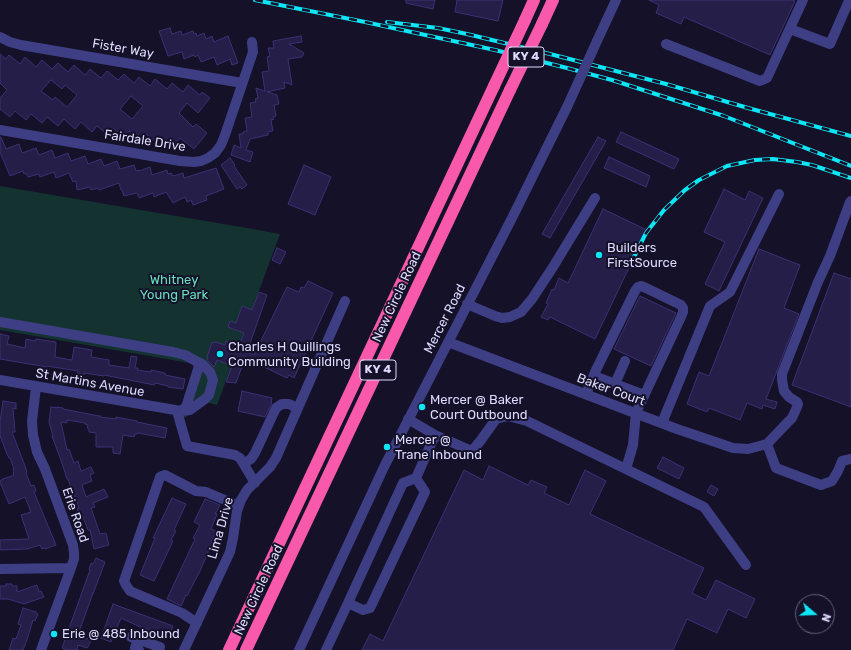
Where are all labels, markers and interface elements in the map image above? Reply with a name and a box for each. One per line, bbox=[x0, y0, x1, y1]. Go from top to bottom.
street label: Fister Way bbox=[91, 36, 155, 62]
road number: KY 4 bbox=[508, 47, 544, 67]
street label: Fairdale Drive bbox=[103, 127, 187, 155]
place label: Builders FirstSource bbox=[607, 240, 677, 271]
street label: New Circle Road bbox=[369, 249, 425, 345]
marker: Builders FirstSource bbox=[594, 250, 604, 260]
park label: Whitney Young Park bbox=[140, 272, 208, 303]
street label: Mercer Road bbox=[421, 282, 469, 356]
place label: Charles H Quillings Community Building bbox=[228, 339, 351, 370]
marker: Charles H Quillings Community Building bbox=[215, 349, 225, 359]
road number: KY 4 bbox=[360, 360, 396, 380]
street label: St Martins Avenue bbox=[34, 366, 146, 400]
street label: Baker Court bbox=[575, 370, 647, 410]
place label: Mercer @ Baker Court Outbound bbox=[430, 392, 527, 423]
marker: Mercer @ Baker Court Outbound bbox=[417, 402, 427, 412]
place label: Mercer @ Trane Inbound bbox=[395, 432, 482, 463]
marker: Mercer @ Trane Inbound bbox=[382, 442, 392, 452]
street label: Erie Road bbox=[58, 485, 92, 545]
street label: Lima Drive bbox=[205, 495, 237, 561]
street label: New Circle Road bbox=[231, 542, 287, 638]
north arrow bbox=[795, 594, 835, 634]
text: N bbox=[818, 612, 833, 624]
place label: Erie @ 485 Inbound bbox=[62, 626, 180, 642]
marker: Erie @ 485 Inbound bbox=[49, 629, 59, 639]

